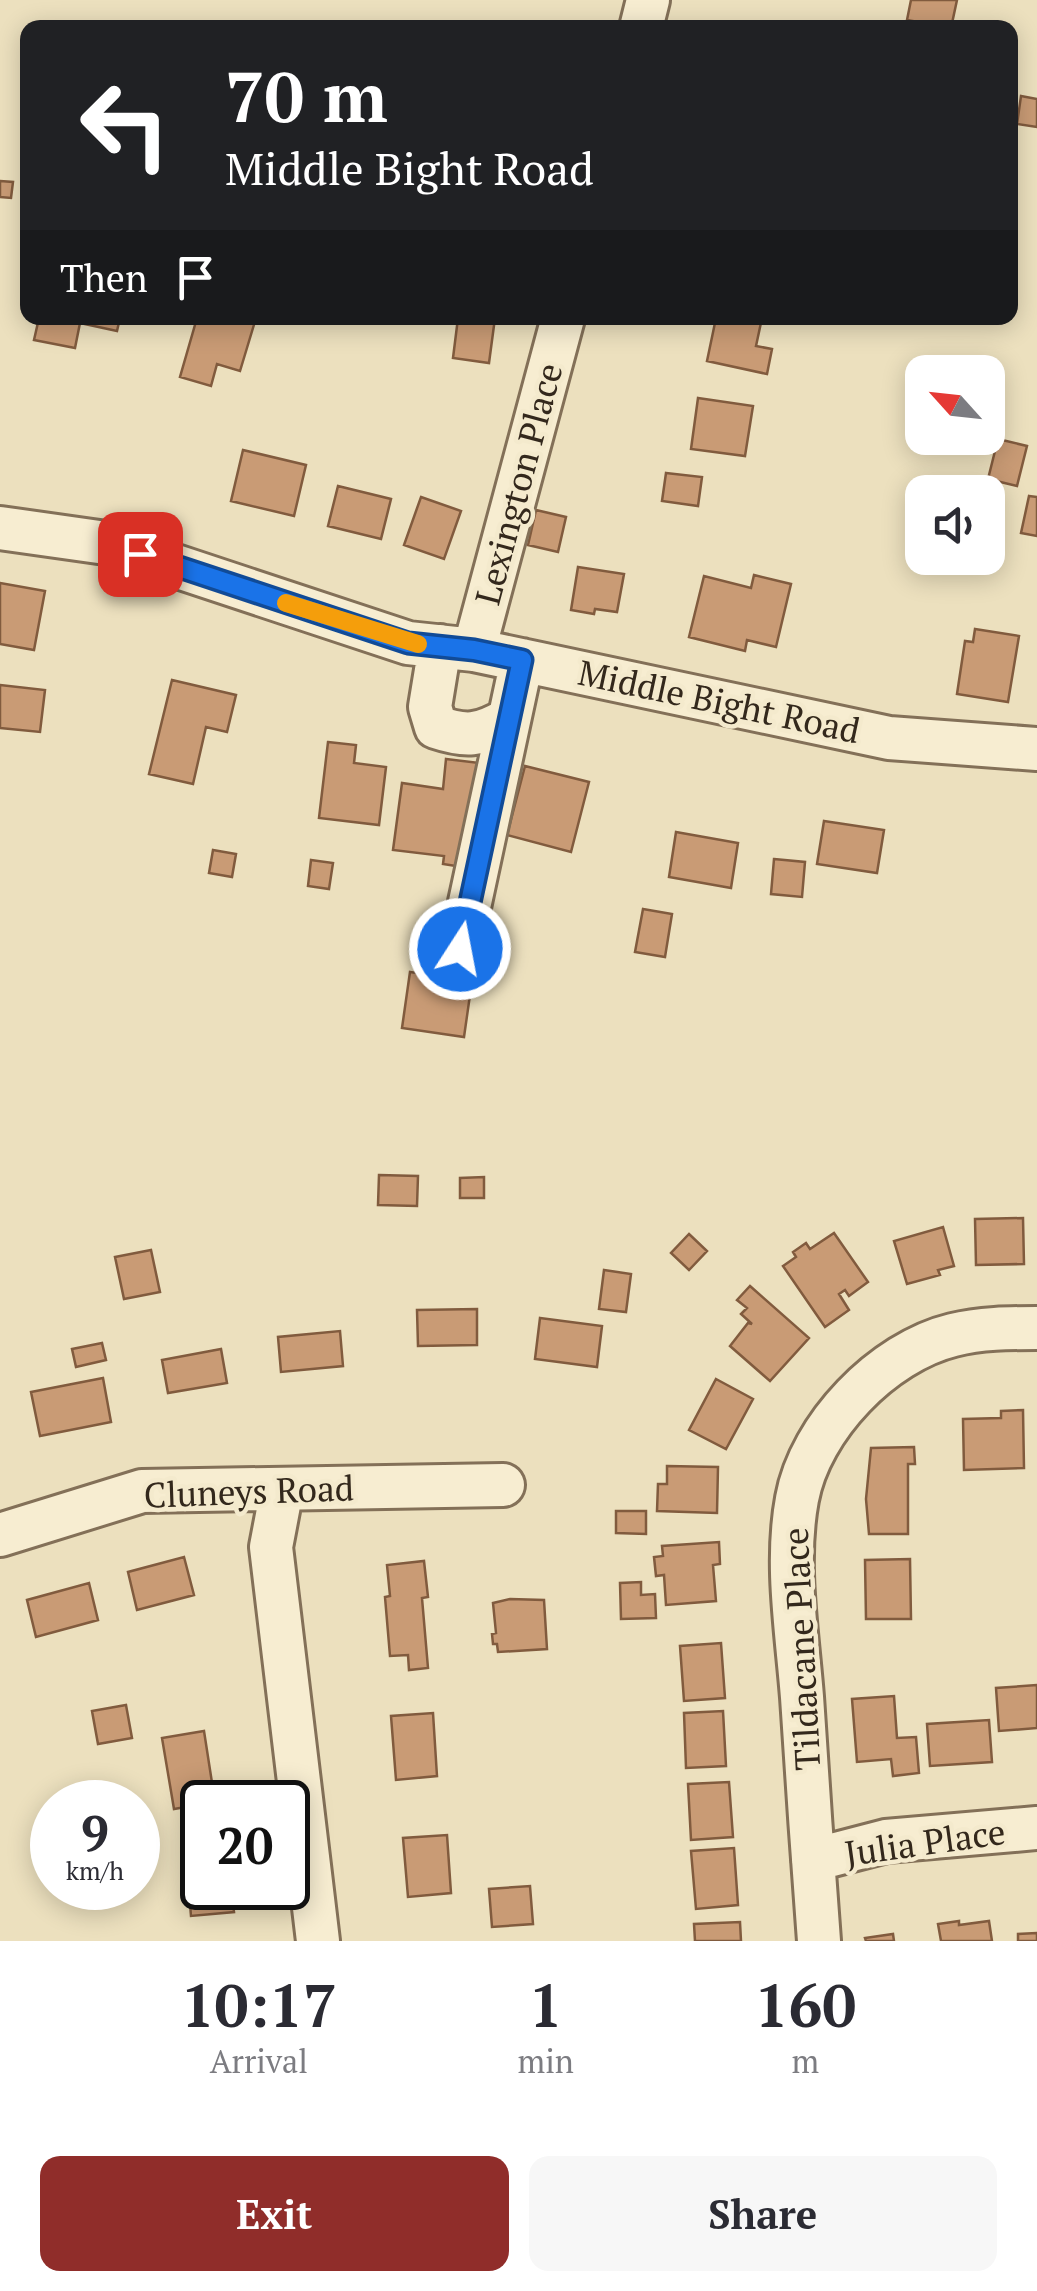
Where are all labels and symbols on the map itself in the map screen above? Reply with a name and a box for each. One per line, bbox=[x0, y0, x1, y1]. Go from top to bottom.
north arrow bbox=[905, 355, 1005, 455]
street label: Lexington Place bbox=[464, 358, 572, 610]
pin bbox=[98, 512, 183, 597]
street label: Middle Bight Road bbox=[574, 649, 864, 753]
position arrow bbox=[408, 897, 512, 1001]
street label: Cluneys Road bbox=[143, 1464, 355, 1518]
street label: Tildacane Place bbox=[772, 1526, 830, 1772]
speed limit sign: 20 bbox=[180, 1780, 310, 1910]
street label: Julia Place bbox=[842, 1808, 1008, 1876]

